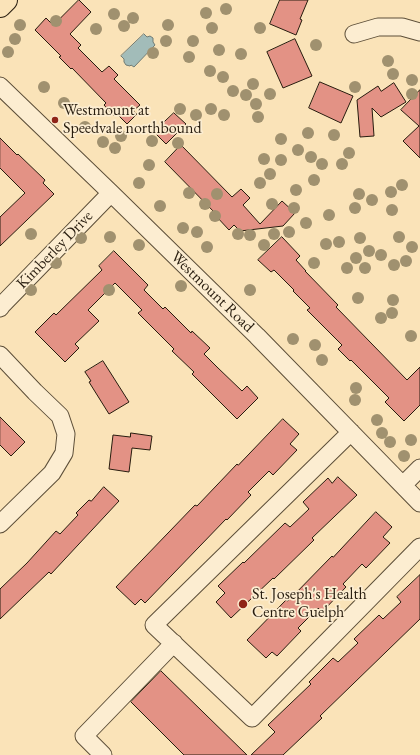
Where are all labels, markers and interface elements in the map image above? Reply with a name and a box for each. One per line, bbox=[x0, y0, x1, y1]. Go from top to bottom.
place label: Westmount at Speedvale northbound bbox=[63, 101, 202, 139]
marker: Westmount at Speedvale northbound bbox=[50, 115, 60, 125]
street label: Kimberley Drive bbox=[13, 207, 97, 293]
street label: Westmount Road bbox=[166, 247, 258, 337]
place label: St. Joseph's Health Centre Guelph bbox=[252, 585, 367, 623]
marker: St. Joseph's Health Centre Guelph bbox=[237, 598, 249, 610]

